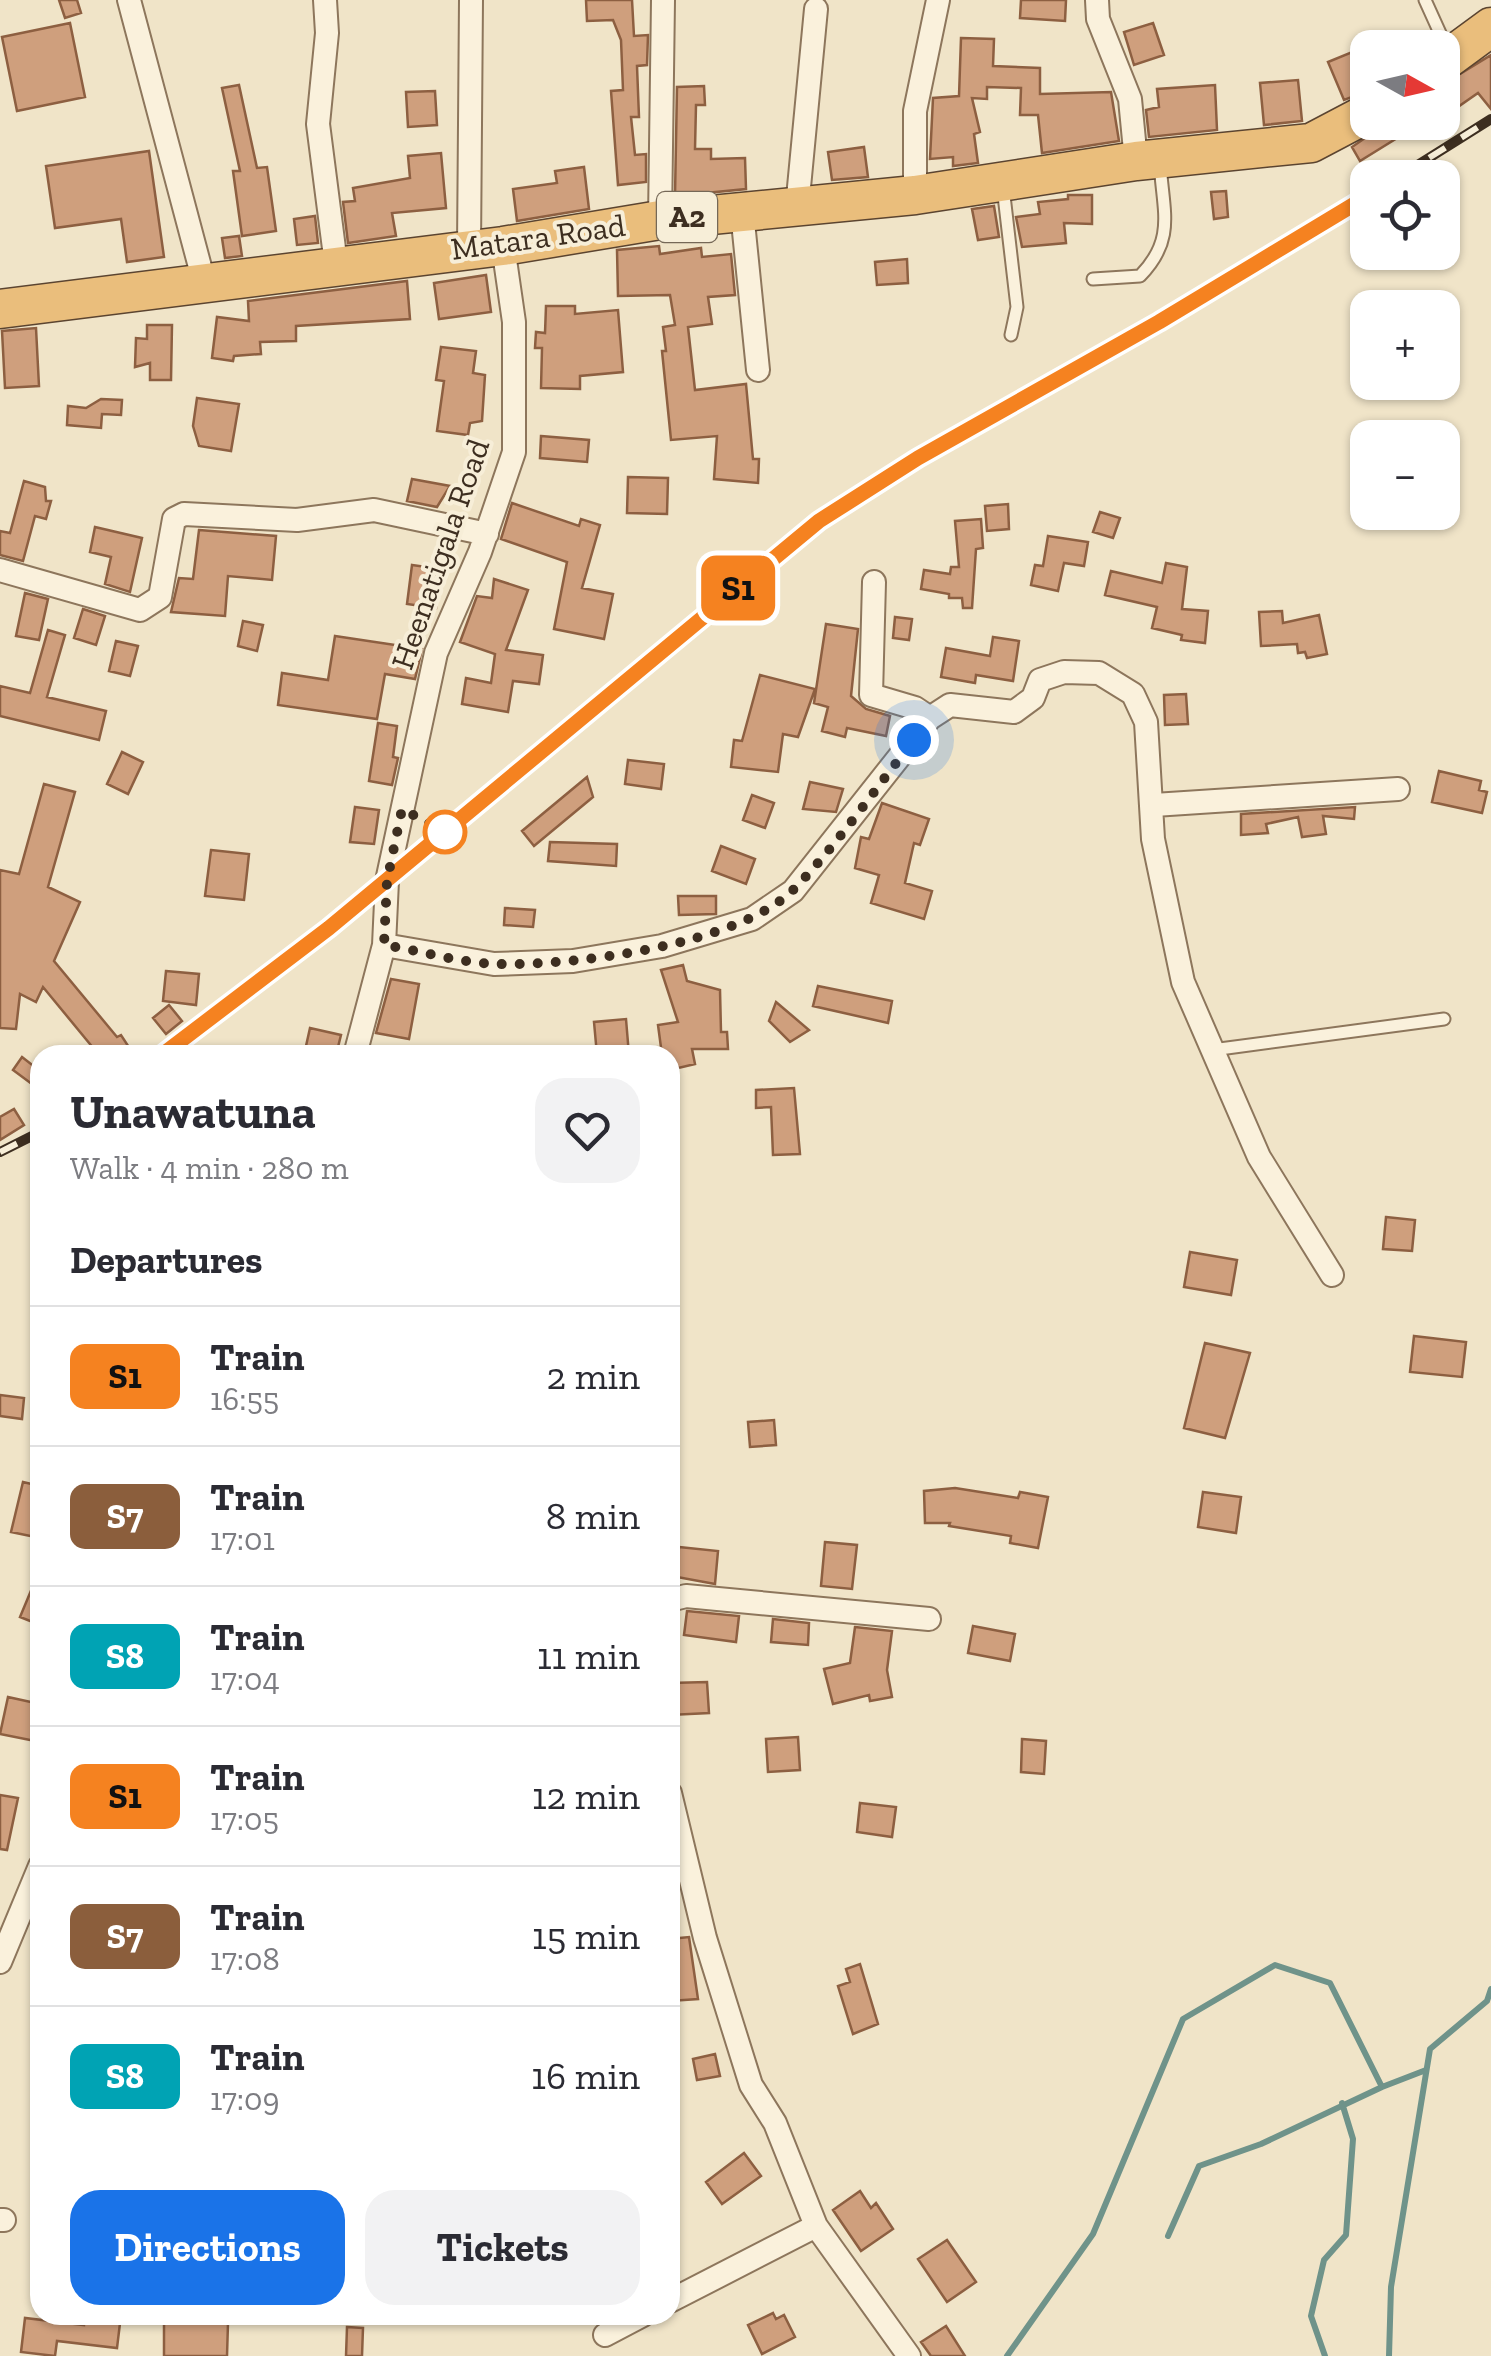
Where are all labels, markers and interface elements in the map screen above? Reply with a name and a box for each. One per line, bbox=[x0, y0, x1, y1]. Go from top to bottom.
north arrow bbox=[1350, 30, 1460, 140]
map controls bbox=[1350, 30, 1460, 530]
button: locate bbox=[1350, 160, 1460, 270]
road number: A2 bbox=[657, 192, 717, 242]
street label: Matara Road bbox=[448, 206, 628, 268]
button: + bbox=[1350, 290, 1460, 400]
button: − bbox=[1350, 420, 1460, 530]
street label: Heenatigala Road bbox=[383, 433, 497, 674]
line badge: S1 bbox=[693, 556, 783, 620]
text: S1 bbox=[721, 567, 755, 609]
your location bbox=[889, 715, 939, 765]
unlabelled marker bbox=[424, 811, 466, 853]
button: heart bbox=[535, 1078, 640, 1183]
text: Unawatuna bbox=[70, 1083, 316, 1140]
text: Walk · 4 min · 280 m bbox=[70, 1149, 349, 1187]
text: Departures bbox=[70, 1237, 262, 1283]
text: Train bbox=[210, 1334, 305, 1380]
text: 2 min bbox=[547, 1353, 640, 1399]
text: S1 bbox=[108, 1355, 142, 1397]
text: 16:55 bbox=[210, 1380, 279, 1418]
text: Train bbox=[210, 1474, 305, 1520]
text: 8 min bbox=[546, 1493, 640, 1539]
text: S7 bbox=[107, 1495, 143, 1537]
text: 17:01 bbox=[210, 1520, 275, 1558]
text: Train bbox=[210, 1614, 305, 1660]
text: 11 min bbox=[537, 1633, 640, 1679]
text: S8 bbox=[106, 1635, 144, 1677]
text: 17:04 bbox=[210, 1660, 280, 1698]
text: Train bbox=[210, 1754, 305, 1800]
text: 12 min bbox=[532, 1773, 640, 1819]
text: S1 bbox=[108, 1775, 142, 1817]
text: 17:05 bbox=[210, 1800, 279, 1838]
text: Train bbox=[210, 1894, 305, 1940]
text: 15 min bbox=[532, 1913, 640, 1959]
text: S7 bbox=[107, 1915, 143, 1957]
text: 17:08 bbox=[210, 1940, 280, 1978]
text: Train bbox=[210, 2034, 305, 2080]
text: 16 min bbox=[531, 2053, 640, 2099]
text: S8 bbox=[106, 2055, 144, 2097]
text: 17:09 bbox=[210, 2080, 279, 2118]
button: Directions bbox=[70, 2190, 345, 2305]
button: Tickets bbox=[365, 2190, 640, 2305]

